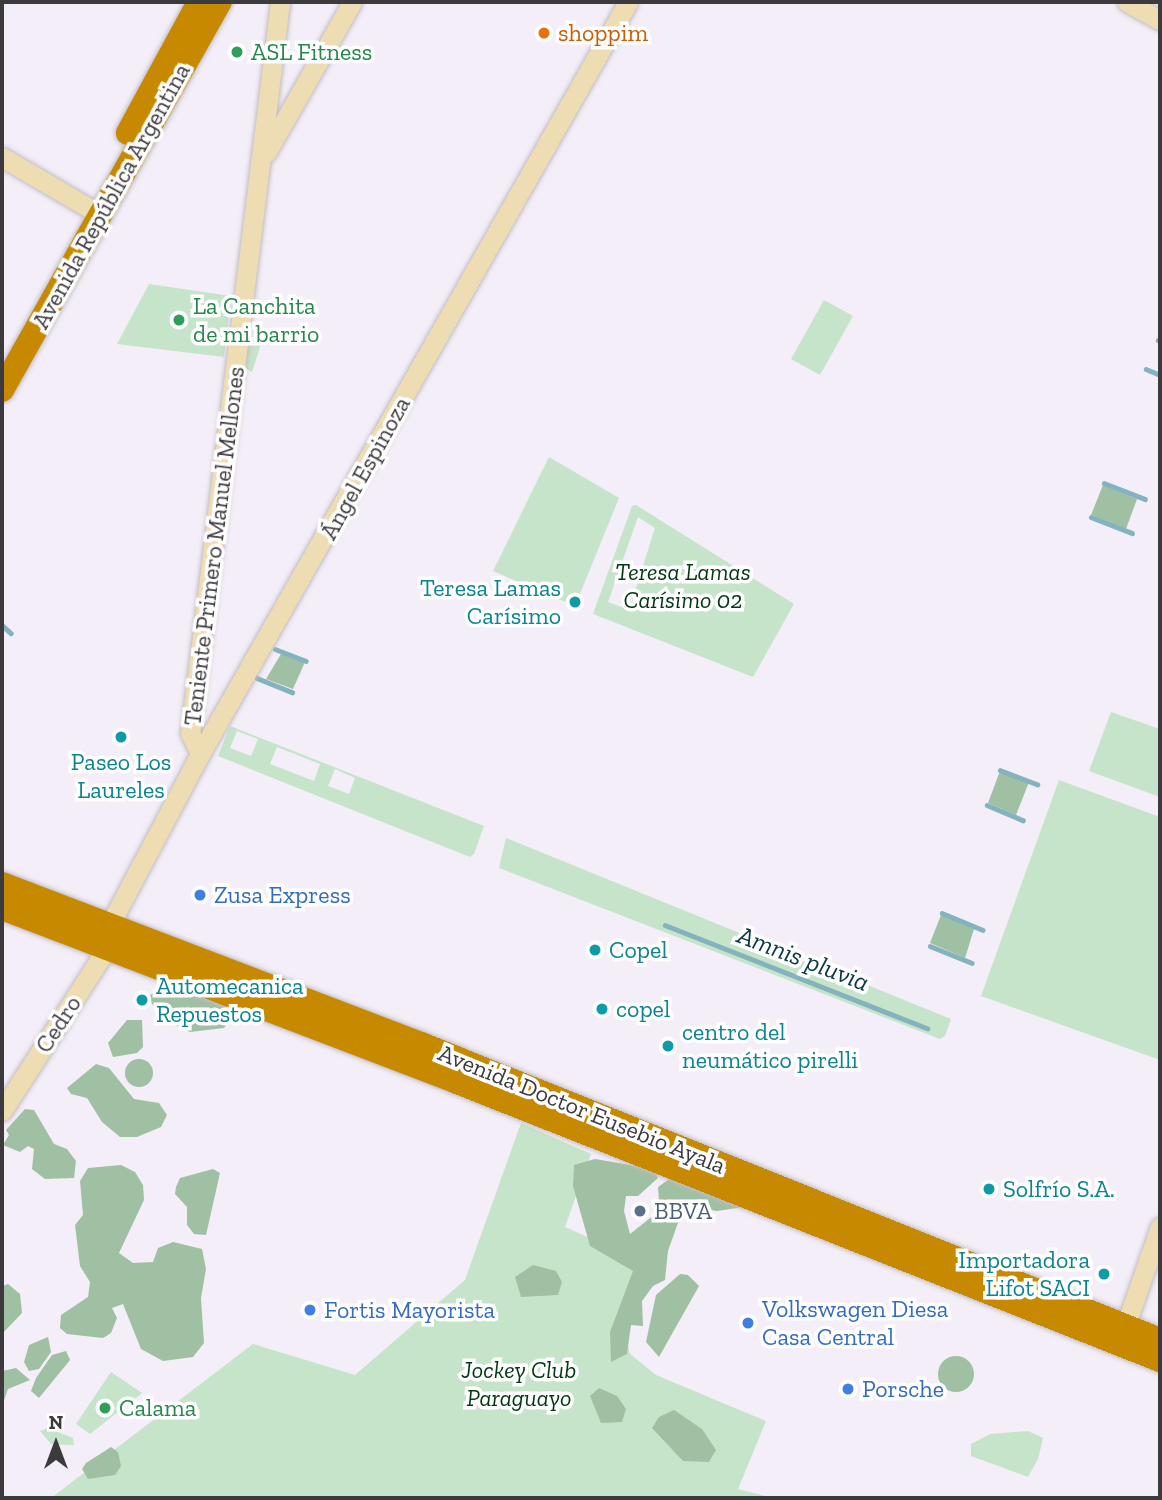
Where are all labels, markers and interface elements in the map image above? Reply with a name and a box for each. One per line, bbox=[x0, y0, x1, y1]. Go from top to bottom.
place label: shoppim bbox=[558, 19, 648, 47]
marker: shoppim bbox=[536, 25, 552, 41]
place label: ASL Fitness bbox=[251, 38, 373, 66]
marker: ASL Fitness bbox=[229, 44, 245, 60]
street label: Avenida República Argentina bbox=[26, 58, 196, 334]
place label: La Canchita de mi barrio bbox=[193, 292, 319, 348]
marker: La Canchita de mi barrio bbox=[171, 312, 187, 328]
street label: Teniente Primero Manuel Mellones bbox=[178, 365, 250, 727]
street label: Ángel Espinoza bbox=[314, 392, 416, 544]
park label: Teresa Lamas Carísimo 02 bbox=[615, 558, 751, 614]
place label: Teresa Lamas Carísimo bbox=[420, 574, 561, 630]
marker: Teresa Lamas Carísimo bbox=[567, 594, 583, 610]
marker: Paseo Los Laureles bbox=[113, 729, 129, 745]
place label: Paseo Los Laureles bbox=[71, 748, 171, 804]
place label: Zusa Express bbox=[214, 881, 351, 909]
marker: Zusa Express bbox=[192, 887, 208, 903]
water label: Amnis pluvia bbox=[733, 920, 873, 998]
place label: Copel bbox=[609, 936, 668, 964]
marker: Copel bbox=[587, 942, 603, 958]
place label: Automecanica Repuestos bbox=[156, 972, 304, 1028]
street label: Cedro bbox=[29, 990, 87, 1058]
marker: Automecanica Repuestos bbox=[134, 992, 150, 1008]
place label: copel bbox=[616, 995, 670, 1023]
marker: copel bbox=[594, 1001, 610, 1017]
place label: centro del neumático pirelli bbox=[682, 1018, 858, 1074]
street label: Avenida Doctor Eusebio Ayala bbox=[434, 1038, 730, 1180]
marker: centro del neumático pirelli bbox=[660, 1038, 676, 1054]
place label: Solfrío S.A. bbox=[1003, 1175, 1115, 1203]
marker: Solfrío S.A. bbox=[981, 1181, 997, 1197]
place label: BBVA bbox=[654, 1197, 712, 1225]
marker: BBVA bbox=[632, 1203, 648, 1219]
place label: Importadora Lifot SACI bbox=[958, 1246, 1090, 1302]
marker: Importadora Lifot SACI bbox=[1096, 1266, 1112, 1282]
place label: Volkswagen Diesa Casa Central bbox=[762, 1295, 948, 1351]
place label: Fortis Mayorista bbox=[324, 1296, 495, 1324]
marker: Fortis Mayorista bbox=[302, 1302, 318, 1318]
marker: Volkswagen Diesa Casa Central bbox=[740, 1315, 756, 1331]
park label: Jockey Club Paraguayo bbox=[462, 1356, 576, 1412]
place label: Porsche bbox=[862, 1375, 944, 1403]
marker: Porsche bbox=[840, 1381, 856, 1397]
place label: Calama bbox=[119, 1394, 196, 1422]
marker: Calama bbox=[97, 1400, 113, 1416]
north arrow bbox=[21, 1409, 91, 1479]
text: N bbox=[49, 1411, 63, 1434]

